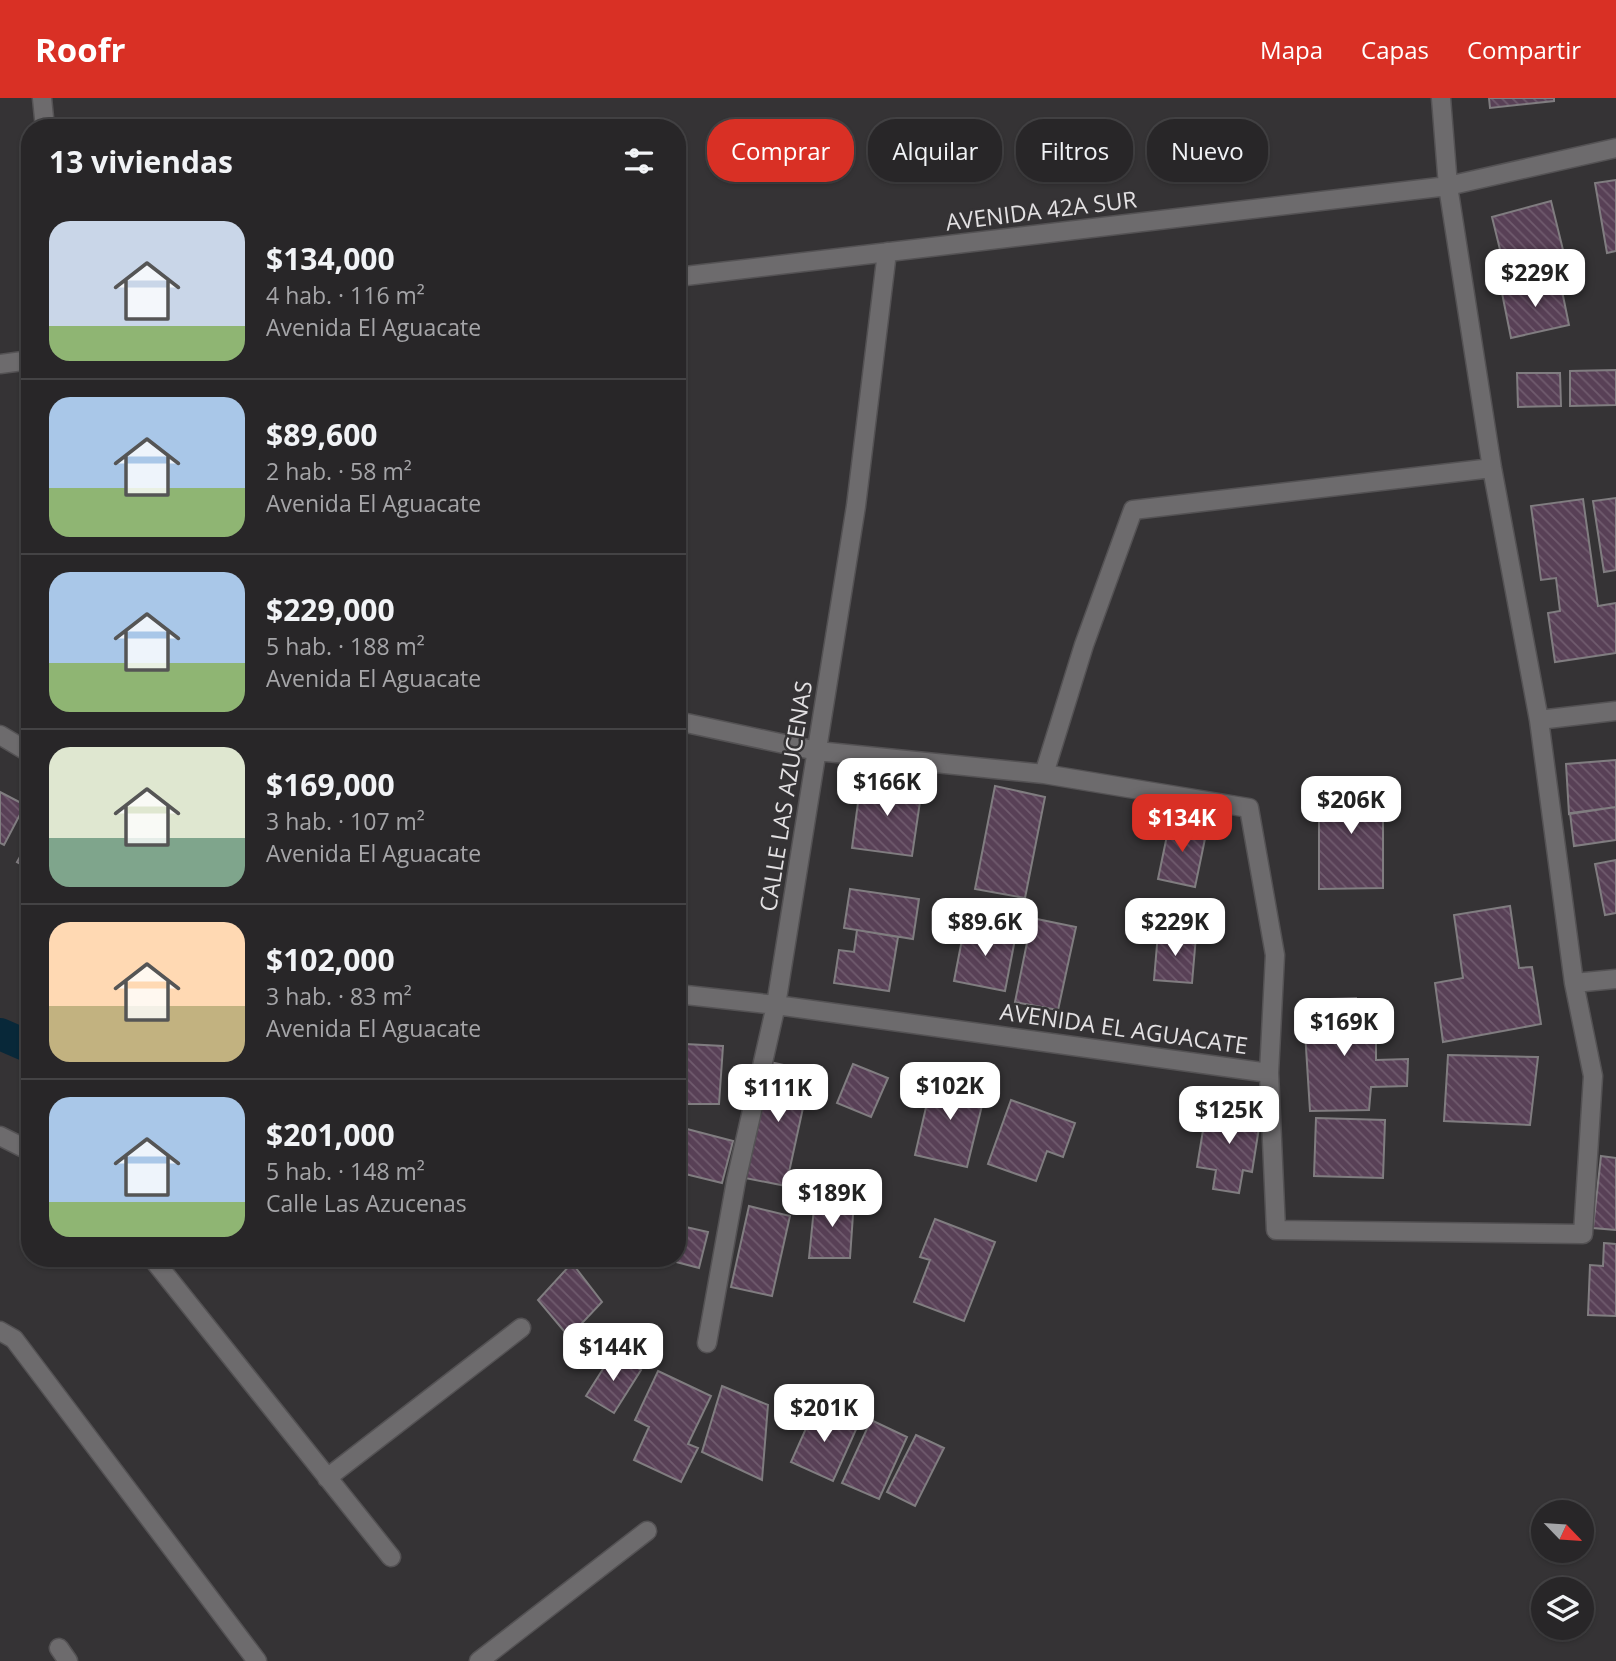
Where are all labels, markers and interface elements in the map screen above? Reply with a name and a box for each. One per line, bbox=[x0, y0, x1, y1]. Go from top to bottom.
text: Roofr bbox=[35, 27, 125, 72]
text: Mapa bbox=[1260, 33, 1323, 66]
text: Capas bbox=[1361, 33, 1429, 66]
text: Compartir bbox=[1467, 33, 1581, 66]
chip: Comprar bbox=[707, 119, 854, 182]
chip: Alquilar bbox=[868, 119, 1002, 182]
chip: Filtros bbox=[1016, 119, 1133, 182]
chip: Nuevo bbox=[1147, 119, 1268, 182]
text: 13 viviendas bbox=[49, 141, 233, 182]
icon: filters bbox=[620, 142, 658, 180]
street label: AVENIDA 42A SUR bbox=[944, 182, 1138, 238]
text: $134,000 bbox=[266, 238, 395, 279]
icon: home bbox=[105, 249, 189, 333]
pin: $229K bbox=[1486, 250, 1584, 309]
text: $229K bbox=[1501, 256, 1569, 288]
text: 4 hab. · 116 m² bbox=[266, 279, 425, 311]
text: Avenida El Aguacate bbox=[266, 311, 481, 343]
text: $89,600 bbox=[266, 414, 377, 455]
icon: home bbox=[105, 425, 189, 509]
text: 2 hab. · 58 m² bbox=[266, 455, 412, 487]
text: Avenida El Aguacate bbox=[266, 487, 481, 519]
text: $229,000 bbox=[266, 589, 395, 630]
icon: home bbox=[105, 600, 189, 684]
text: 5 hab. · 188 m² bbox=[266, 630, 425, 662]
text: Avenida El Aguacate bbox=[266, 662, 481, 694]
street label: CALLE LAS AZUCENAS bbox=[751, 678, 819, 914]
pin: $166K bbox=[838, 758, 936, 818]
text: $169,000 bbox=[266, 764, 395, 805]
text: $166K bbox=[853, 765, 921, 797]
icon: home bbox=[105, 775, 189, 859]
pin: $206K bbox=[1302, 776, 1400, 836]
text: $206K bbox=[1317, 783, 1385, 815]
pin: $134K bbox=[1133, 794, 1231, 854]
text: $134K bbox=[1148, 801, 1216, 833]
text: 3 hab. · 107 m² bbox=[266, 805, 425, 837]
text: Avenida El Aguacate bbox=[266, 837, 481, 869]
pin: $89.6K bbox=[928, 898, 1042, 958]
pin: $229K bbox=[1126, 898, 1224, 958]
text: $89.6K bbox=[948, 905, 1022, 937]
text: $229K bbox=[1141, 905, 1209, 937]
text: $102,000 bbox=[266, 939, 395, 980]
icon: home bbox=[105, 950, 189, 1034]
text: 3 hab. · 83 m² bbox=[266, 980, 412, 1012]
street label: AVENIDA EL AGUACATE bbox=[998, 995, 1250, 1061]
pin: $169K bbox=[1295, 998, 1393, 1058]
text: $169K bbox=[1310, 1005, 1378, 1037]
text: Avenida El Aguacate bbox=[266, 1012, 481, 1044]
pin: $102K bbox=[901, 1062, 999, 1122]
pin: $111K bbox=[729, 1065, 827, 1124]
text: $102K bbox=[916, 1069, 984, 1101]
text: $111K bbox=[744, 1071, 812, 1103]
pin: $125K bbox=[1180, 1086, 1278, 1146]
text: $125K bbox=[1195, 1093, 1263, 1125]
text: $201,000 bbox=[266, 1114, 395, 1155]
icon: home bbox=[105, 1125, 189, 1209]
text: 5 hab. · 148 m² bbox=[266, 1155, 425, 1187]
pin: $189K bbox=[783, 1170, 881, 1229]
text: $189K bbox=[798, 1176, 866, 1208]
text: Calle Las Azucenas bbox=[266, 1187, 467, 1219]
pin: $144K bbox=[564, 1324, 662, 1383]
text: $144K bbox=[579, 1330, 647, 1362]
pin: $201K bbox=[775, 1384, 873, 1444]
text: $201K bbox=[790, 1391, 858, 1423]
north arrow bbox=[1531, 1500, 1594, 1563]
map controls bbox=[1531, 1500, 1594, 1640]
button: layers bbox=[1531, 1577, 1594, 1640]

